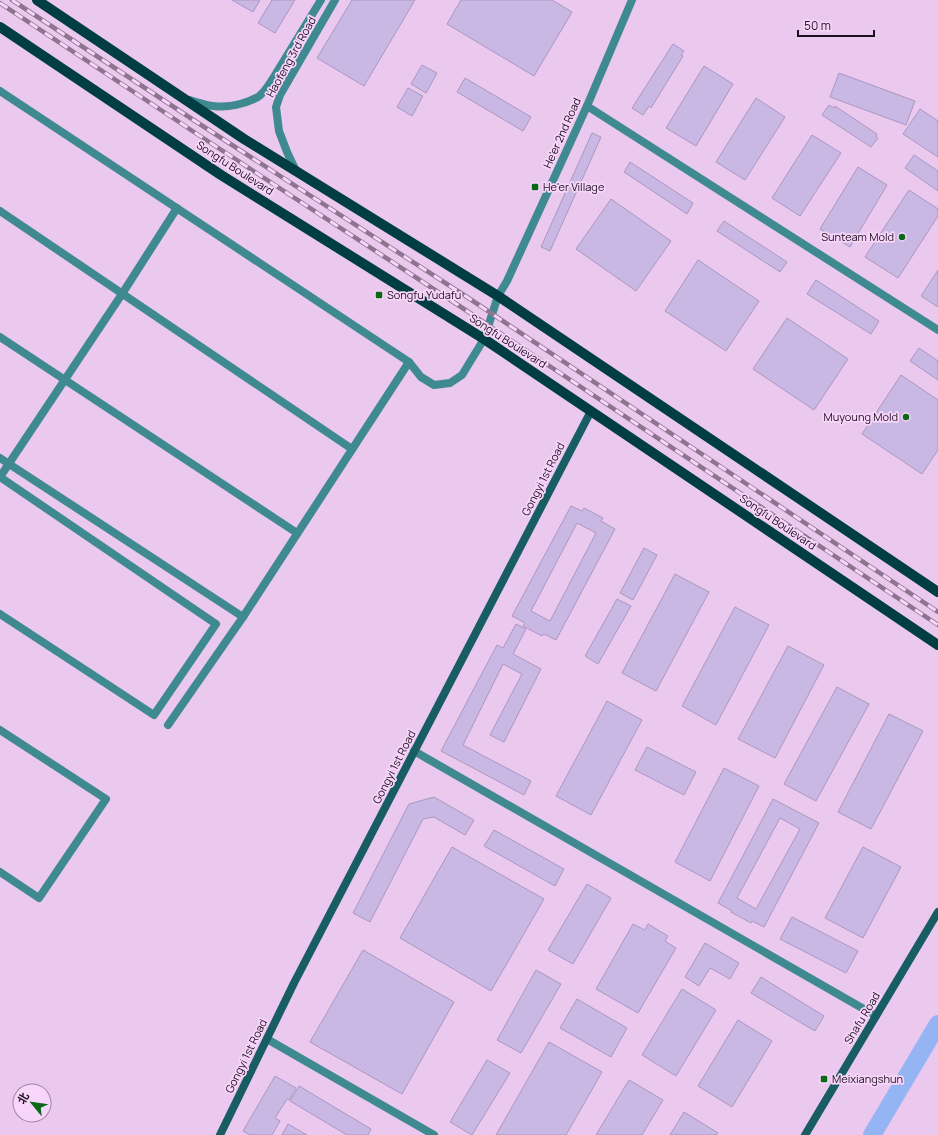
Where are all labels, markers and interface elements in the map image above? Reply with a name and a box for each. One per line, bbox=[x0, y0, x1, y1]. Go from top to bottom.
scale bar bbox=[798, 12, 874, 38]
street label: Haofeng 3rd Road bbox=[262, 14, 319, 100]
text: 50 m bbox=[804, 17, 831, 34]
street label: He'er 2nd Road bbox=[539, 95, 584, 170]
street label: Songfu Boulevard bbox=[194, 137, 277, 198]
place label: He'er Village bbox=[543, 179, 605, 194]
marker: He'er Village bbox=[530, 182, 540, 192]
place label: Sunteam Mold bbox=[821, 229, 894, 244]
marker: Sunteam Mold bbox=[897, 232, 907, 242]
place label: Songfu Yudafu bbox=[387, 287, 461, 302]
marker: Songfu Yudafu bbox=[374, 290, 384, 300]
street label: Songfu Boulevard bbox=[467, 310, 550, 371]
place label: Muyoung Mold bbox=[824, 409, 898, 424]
marker: Muyoung Mold bbox=[901, 412, 911, 422]
street label: Gongyi 1st Road bbox=[518, 439, 568, 518]
street label: Songfu Boulevard bbox=[737, 490, 819, 553]
street label: Gongyi 1st Road bbox=[369, 727, 419, 806]
street label: Shafu Road bbox=[840, 989, 883, 1047]
street label: Gongyi 1st Road bbox=[221, 1016, 270, 1095]
place label: Meixiangshun bbox=[832, 1071, 903, 1086]
marker: Meixiangshun bbox=[819, 1074, 829, 1084]
north arrow bbox=[12, 1083, 52, 1123]
text: 北 bbox=[14, 1089, 32, 1106]

